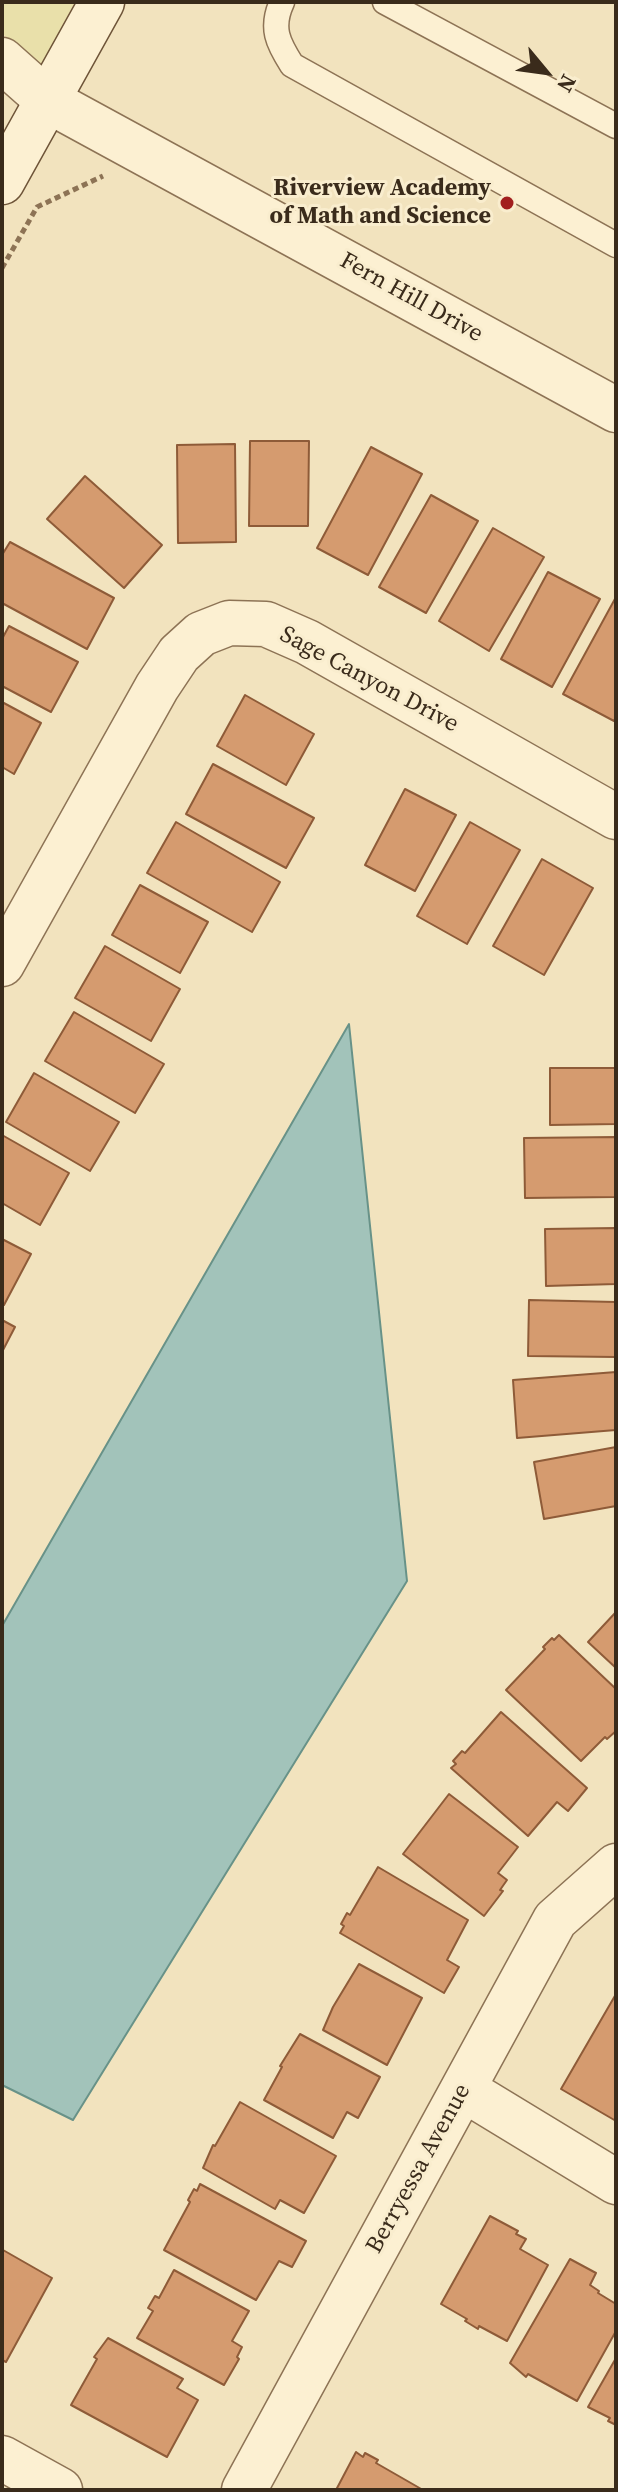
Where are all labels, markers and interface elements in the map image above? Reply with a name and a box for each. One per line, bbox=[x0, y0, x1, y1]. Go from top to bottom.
north arrow bbox=[506, 32, 586, 112]
text: N bbox=[550, 69, 584, 98]
place label: Riverview Academy of Math and Science bbox=[270, 175, 491, 231]
marker: Riverview Academy of Math and Science bbox=[498, 194, 516, 212]
street label: Fern Hill Drive bbox=[334, 247, 488, 349]
street label: Sage Canyon Drive bbox=[275, 621, 463, 739]
street label: Berryessa Avenue bbox=[361, 2079, 477, 2259]

